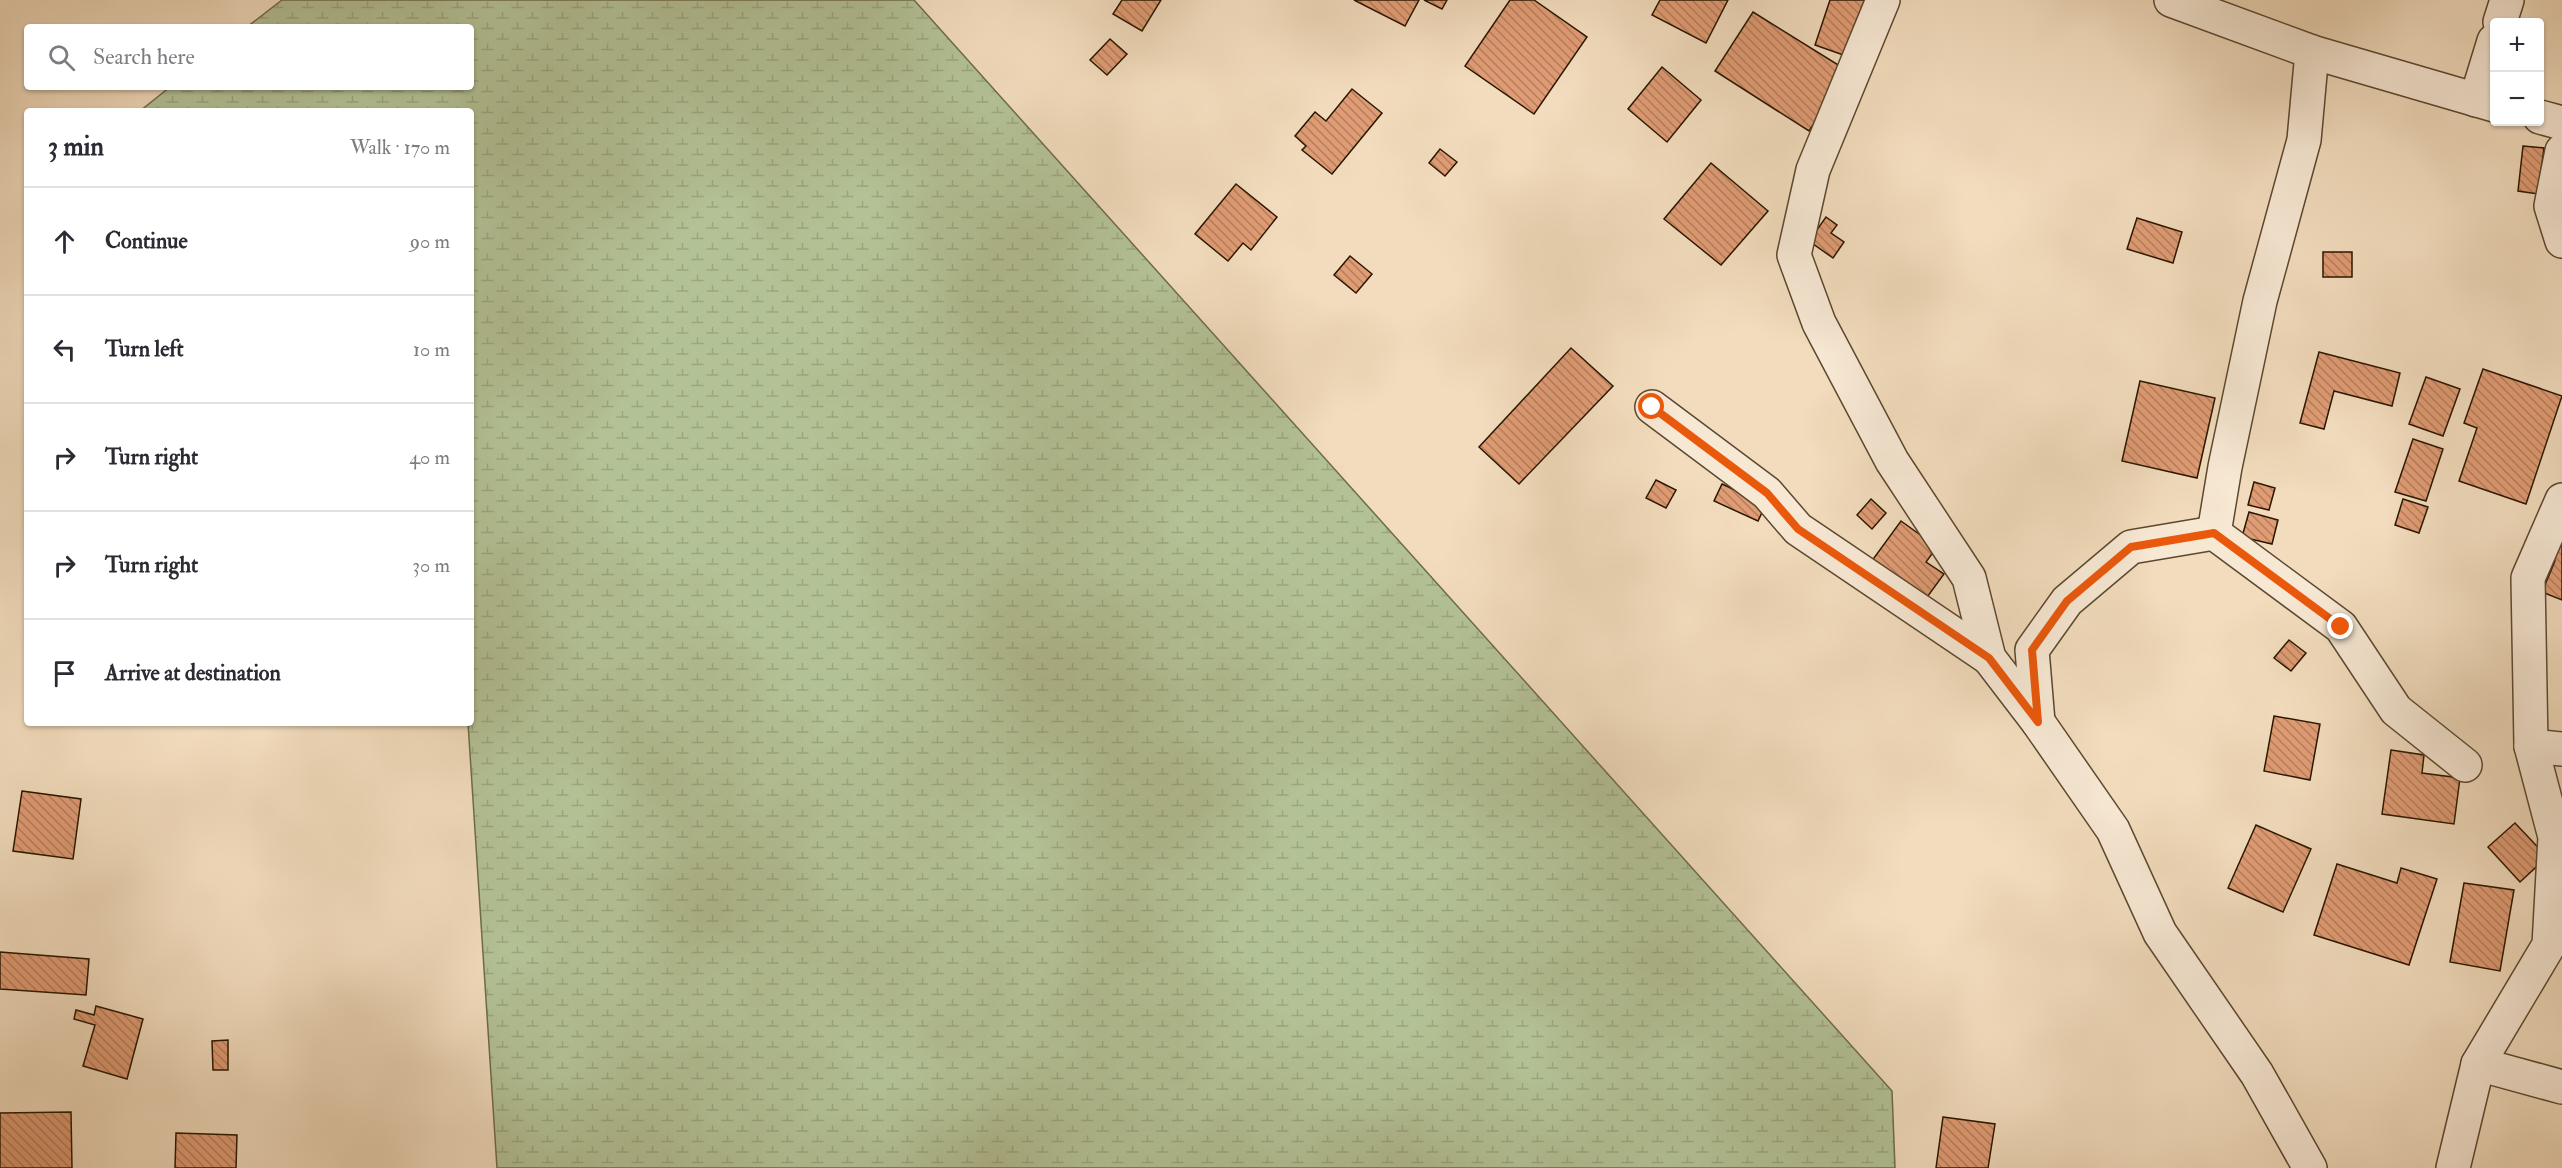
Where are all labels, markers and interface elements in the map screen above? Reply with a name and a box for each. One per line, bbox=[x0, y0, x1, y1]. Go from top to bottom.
map controls bbox=[2490, 18, 2544, 126]
button: + bbox=[2490, 18, 2544, 72]
search box bbox=[24, 24, 474, 90]
icon: search bbox=[45, 41, 78, 74]
text: Search here bbox=[93, 43, 195, 71]
button: − bbox=[2490, 72, 2544, 126]
text: 3 min bbox=[48, 131, 104, 163]
text: Walk · 170 m bbox=[350, 135, 450, 160]
icon: ahead bbox=[48, 225, 81, 258]
text: Continue bbox=[105, 227, 188, 255]
text: 90 m bbox=[410, 229, 450, 254]
icon: left bbox=[48, 333, 81, 366]
text: Turn left bbox=[105, 335, 184, 363]
text: 10 m bbox=[413, 337, 450, 362]
route start bbox=[1638, 393, 1664, 419]
icon: right bbox=[48, 441, 81, 474]
text: Turn right bbox=[105, 443, 198, 471]
text: 40 m bbox=[409, 445, 450, 470]
icon: right bbox=[48, 549, 81, 582]
text: Turn right bbox=[105, 551, 198, 579]
text: 30 m bbox=[412, 553, 450, 578]
route end bbox=[2327, 613, 2353, 639]
icon: arrive bbox=[48, 657, 81, 690]
text: Arrive at destination bbox=[105, 659, 281, 687]

